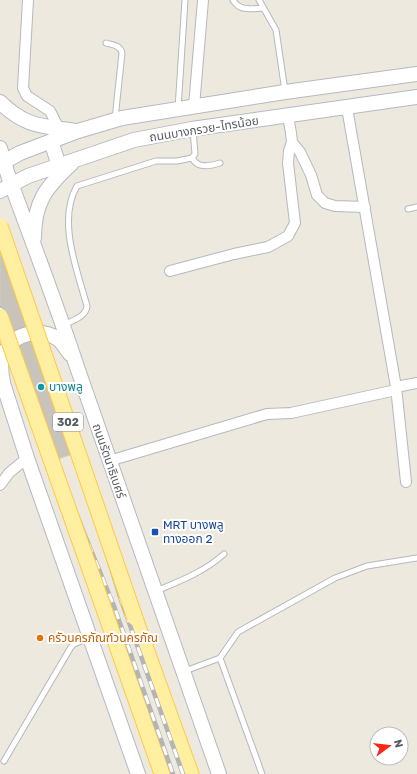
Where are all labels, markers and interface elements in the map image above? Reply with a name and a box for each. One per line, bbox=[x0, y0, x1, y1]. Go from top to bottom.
street label: ถนนบางกรวย-ไทรน้อย bbox=[148, 113, 260, 145]
place label: บางพลู bbox=[49, 380, 83, 394]
marker: บางพลู bbox=[36, 382, 46, 392]
road number: 302 bbox=[53, 413, 83, 431]
street label: ถนนรัตนาธิเบศร์ bbox=[90, 422, 129, 501]
place label: MRT บางพลู ทางออก 2 bbox=[163, 518, 224, 546]
marker: MRT บางพลู ทางออก 2 bbox=[150, 527, 160, 537]
place label: ครัวนครภัณฑ์วนครภัณ bbox=[48, 631, 158, 645]
marker: ครัวนครภัณฑ์วนครภัณ bbox=[35, 633, 45, 643]
north arrow bbox=[369, 726, 409, 766]
text: N bbox=[391, 738, 406, 749]

